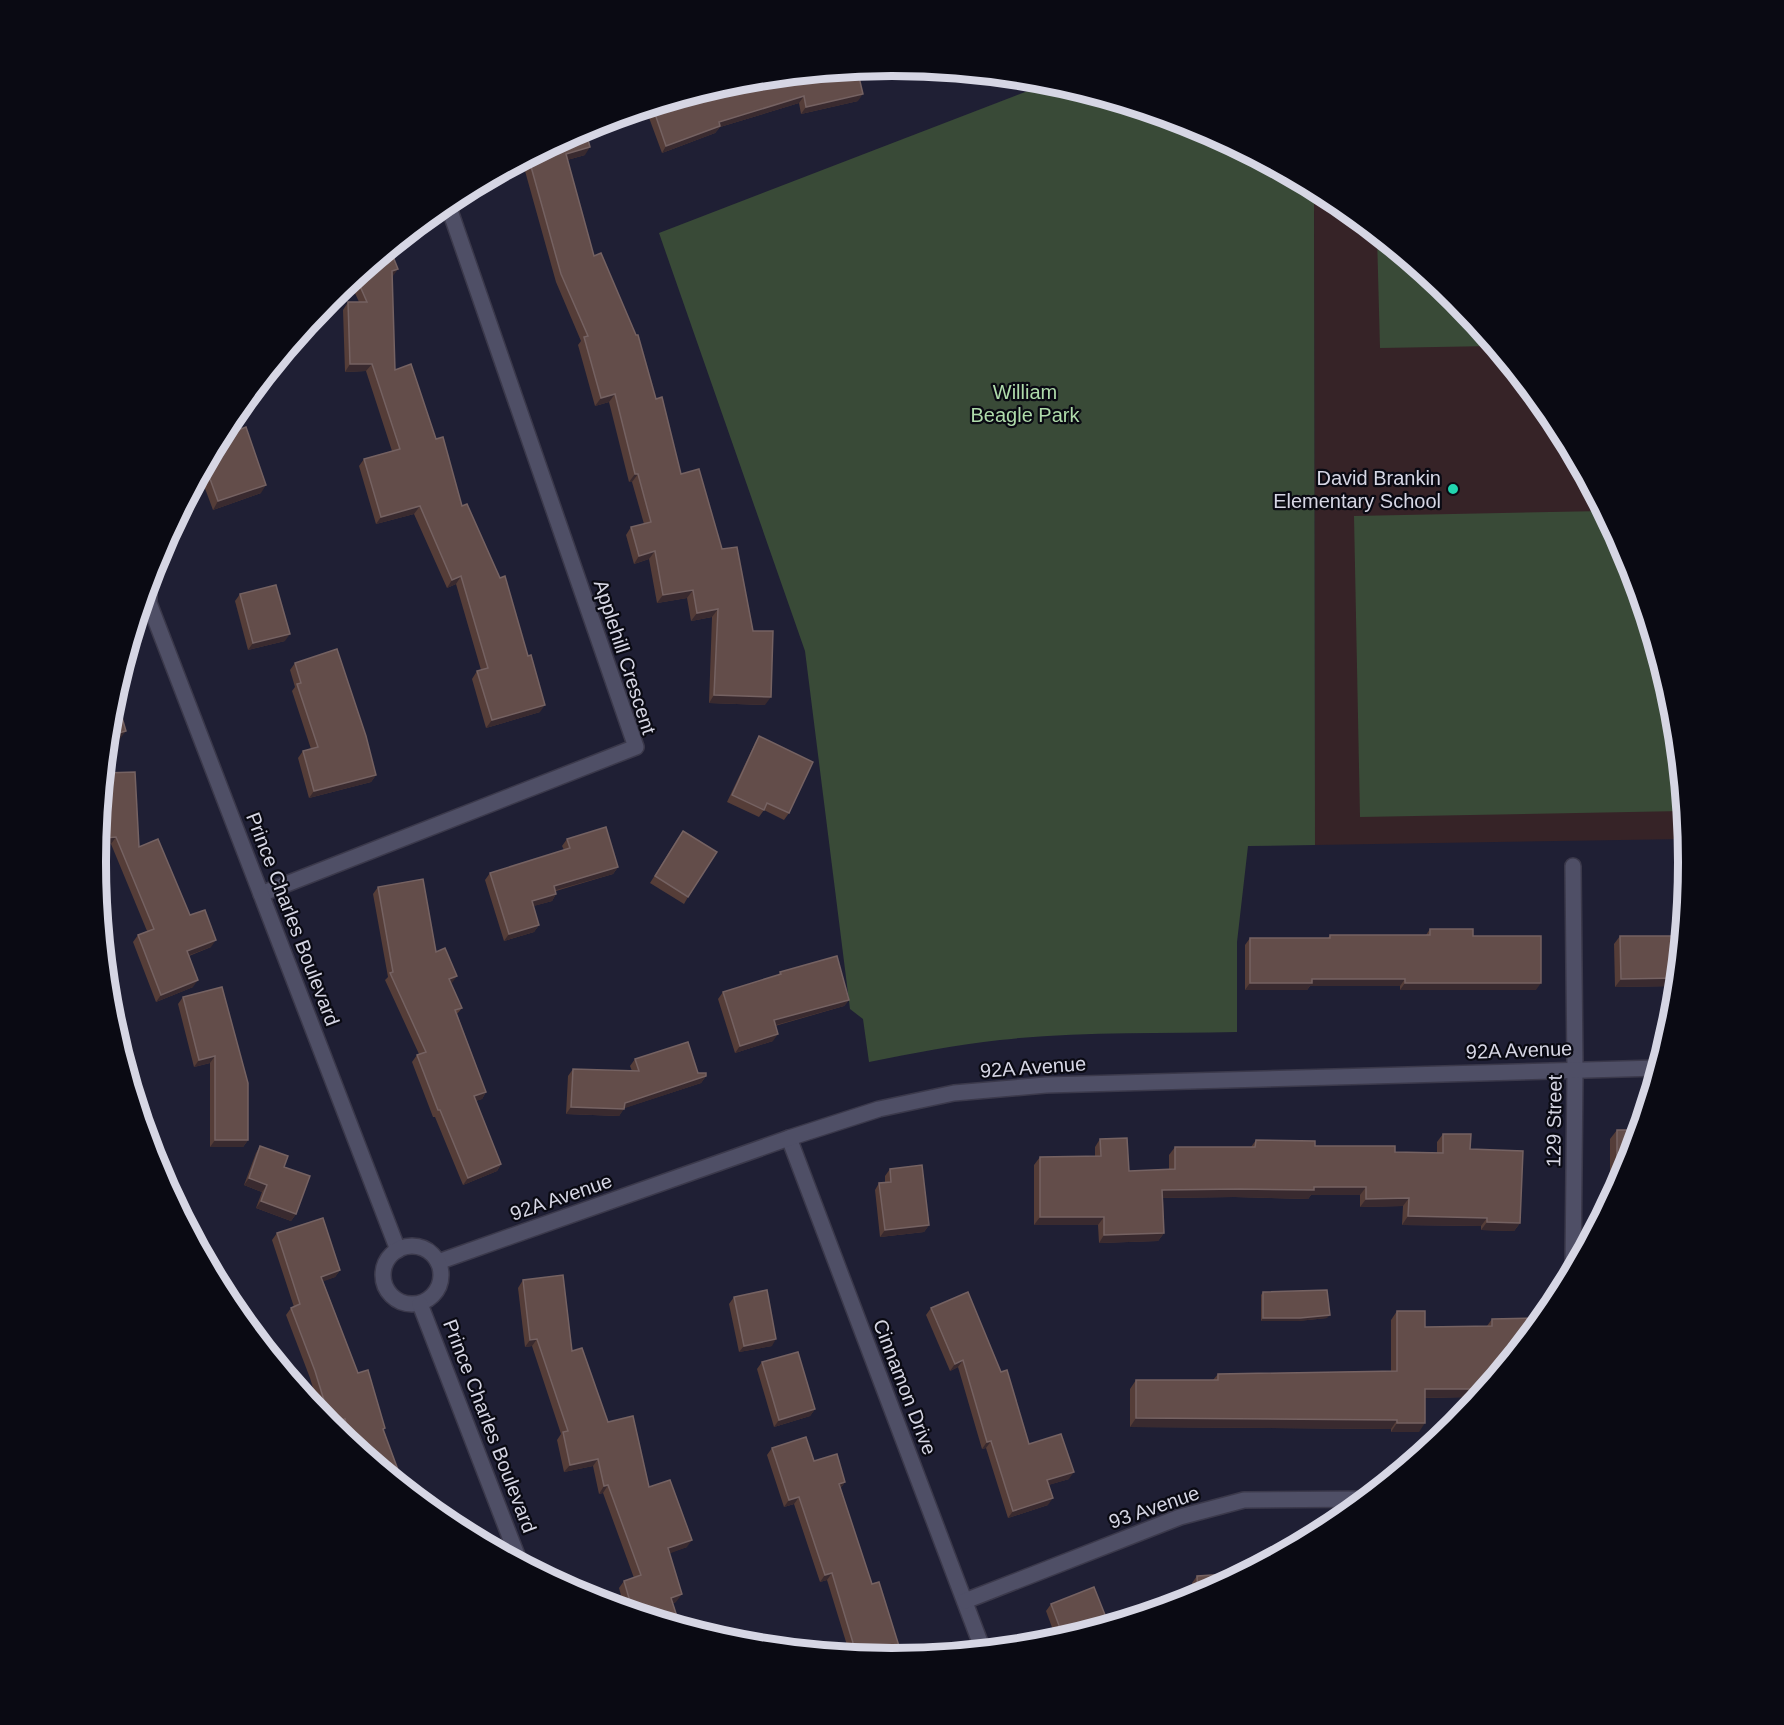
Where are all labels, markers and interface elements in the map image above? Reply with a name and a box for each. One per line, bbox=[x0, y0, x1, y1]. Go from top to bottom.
park label: William Beagle Park bbox=[971, 381, 1080, 426]
place label: David Brankin Elementary School bbox=[1273, 467, 1441, 512]
marker: David Brankin Elementary School bbox=[1446, 482, 1460, 496]
street label: Applehill Crescent bbox=[590, 577, 661, 737]
street label: Prince Charles Boulevard bbox=[242, 809, 344, 1029]
street label: 92A Avenue bbox=[1465, 1037, 1573, 1063]
street label: 92A Avenue bbox=[979, 1052, 1087, 1082]
street label: 129 Street bbox=[1542, 1074, 1566, 1167]
street label: 92A Avenue bbox=[507, 1169, 615, 1225]
street label: Prince Charles Boulevard bbox=[439, 1316, 541, 1536]
street label: Cinnamon Drive bbox=[869, 1316, 941, 1458]
street label: 93 Avenue bbox=[1106, 1481, 1202, 1533]

